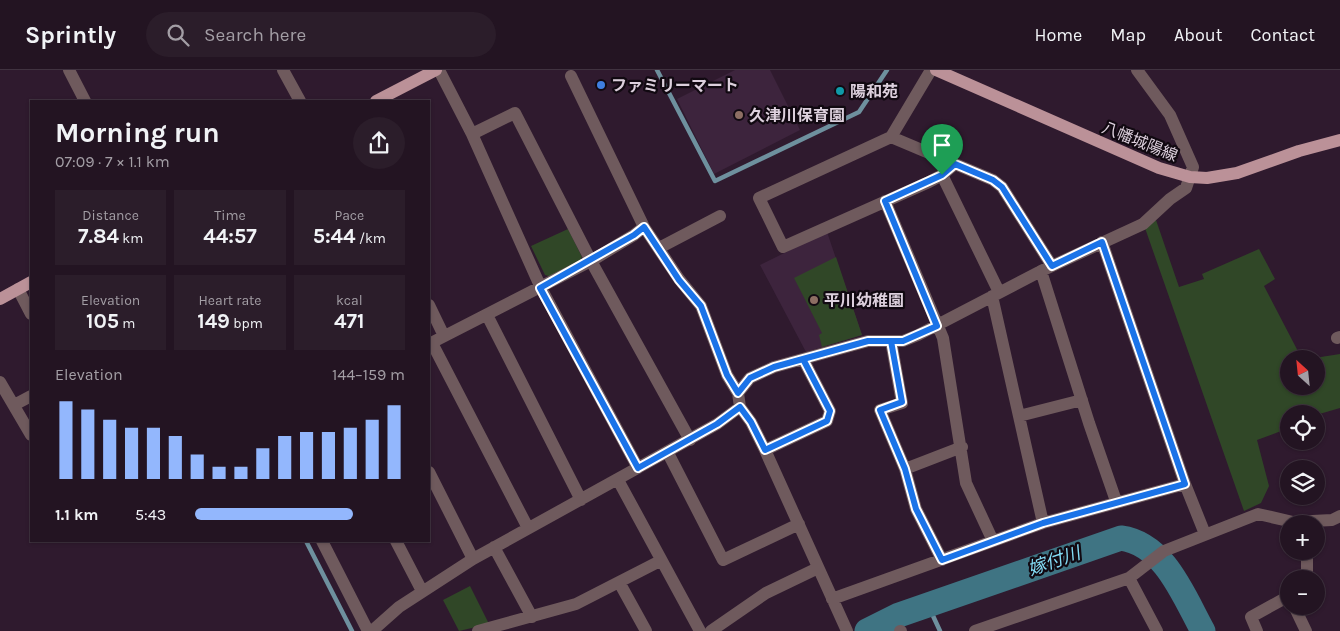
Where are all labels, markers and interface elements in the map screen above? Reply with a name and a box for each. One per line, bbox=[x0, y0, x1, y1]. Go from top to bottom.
search box bbox=[146, 12, 496, 57]
text: Sprintly bbox=[25, 21, 116, 49]
icon: search bbox=[164, 21, 192, 49]
text: Search here bbox=[204, 24, 306, 46]
text: Home bbox=[1034, 24, 1082, 46]
text: Map bbox=[1110, 24, 1146, 46]
text: About bbox=[1174, 24, 1223, 46]
text: Contact bbox=[1251, 24, 1315, 46]
place label: ファミリーマート bbox=[611, 76, 739, 95]
marker: ファミリーマート bbox=[595, 79, 607, 91]
place label: 陽和苑 bbox=[850, 82, 898, 101]
marker: 陽和苑 bbox=[834, 85, 846, 97]
place label: 久津川保育園 bbox=[749, 106, 845, 125]
marker: 久津川保育園 bbox=[733, 109, 745, 121]
text: Morning run bbox=[55, 116, 220, 149]
button: share bbox=[353, 117, 405, 169]
street label: 八幡城陽線 bbox=[1099, 118, 1180, 165]
pin bbox=[921, 124, 963, 175]
icon: arrive bbox=[928, 131, 956, 159]
text: 07:09 · 7 × 1.1 km bbox=[55, 152, 170, 171]
text: Distance bbox=[82, 207, 139, 224]
text: Time bbox=[214, 207, 246, 224]
text: Pace bbox=[334, 207, 364, 224]
text: 7.84 bbox=[78, 224, 119, 248]
text: 44:57 bbox=[203, 224, 257, 248]
text: 5:44 bbox=[313, 224, 356, 248]
text: km bbox=[119, 230, 143, 247]
text: /km bbox=[356, 230, 386, 247]
place label: 平川幼稚園 bbox=[824, 291, 904, 310]
text: Elevation bbox=[81, 292, 140, 309]
text: Heart rate bbox=[198, 292, 262, 309]
text: kcal bbox=[336, 292, 363, 309]
marker: 平川幼稚園 bbox=[808, 294, 820, 306]
text: 105 bbox=[86, 309, 119, 333]
text: 149 bbox=[197, 309, 230, 333]
text: 471 bbox=[334, 309, 365, 333]
text: m bbox=[119, 315, 135, 332]
text: bpm bbox=[230, 315, 263, 332]
north arrow bbox=[1280, 350, 1325, 395]
map controls bbox=[1280, 350, 1325, 615]
text: Elevation bbox=[55, 365, 123, 384]
text: 144–159 m bbox=[332, 365, 405, 384]
button: locate bbox=[1280, 405, 1325, 450]
button: layers bbox=[1280, 460, 1325, 505]
text: 1.1 km bbox=[55, 505, 99, 524]
text: 5:43 bbox=[135, 505, 166, 524]
button: + bbox=[1280, 515, 1325, 560]
water label: 嫁付川 bbox=[1025, 541, 1085, 580]
button: − bbox=[1280, 570, 1325, 615]

